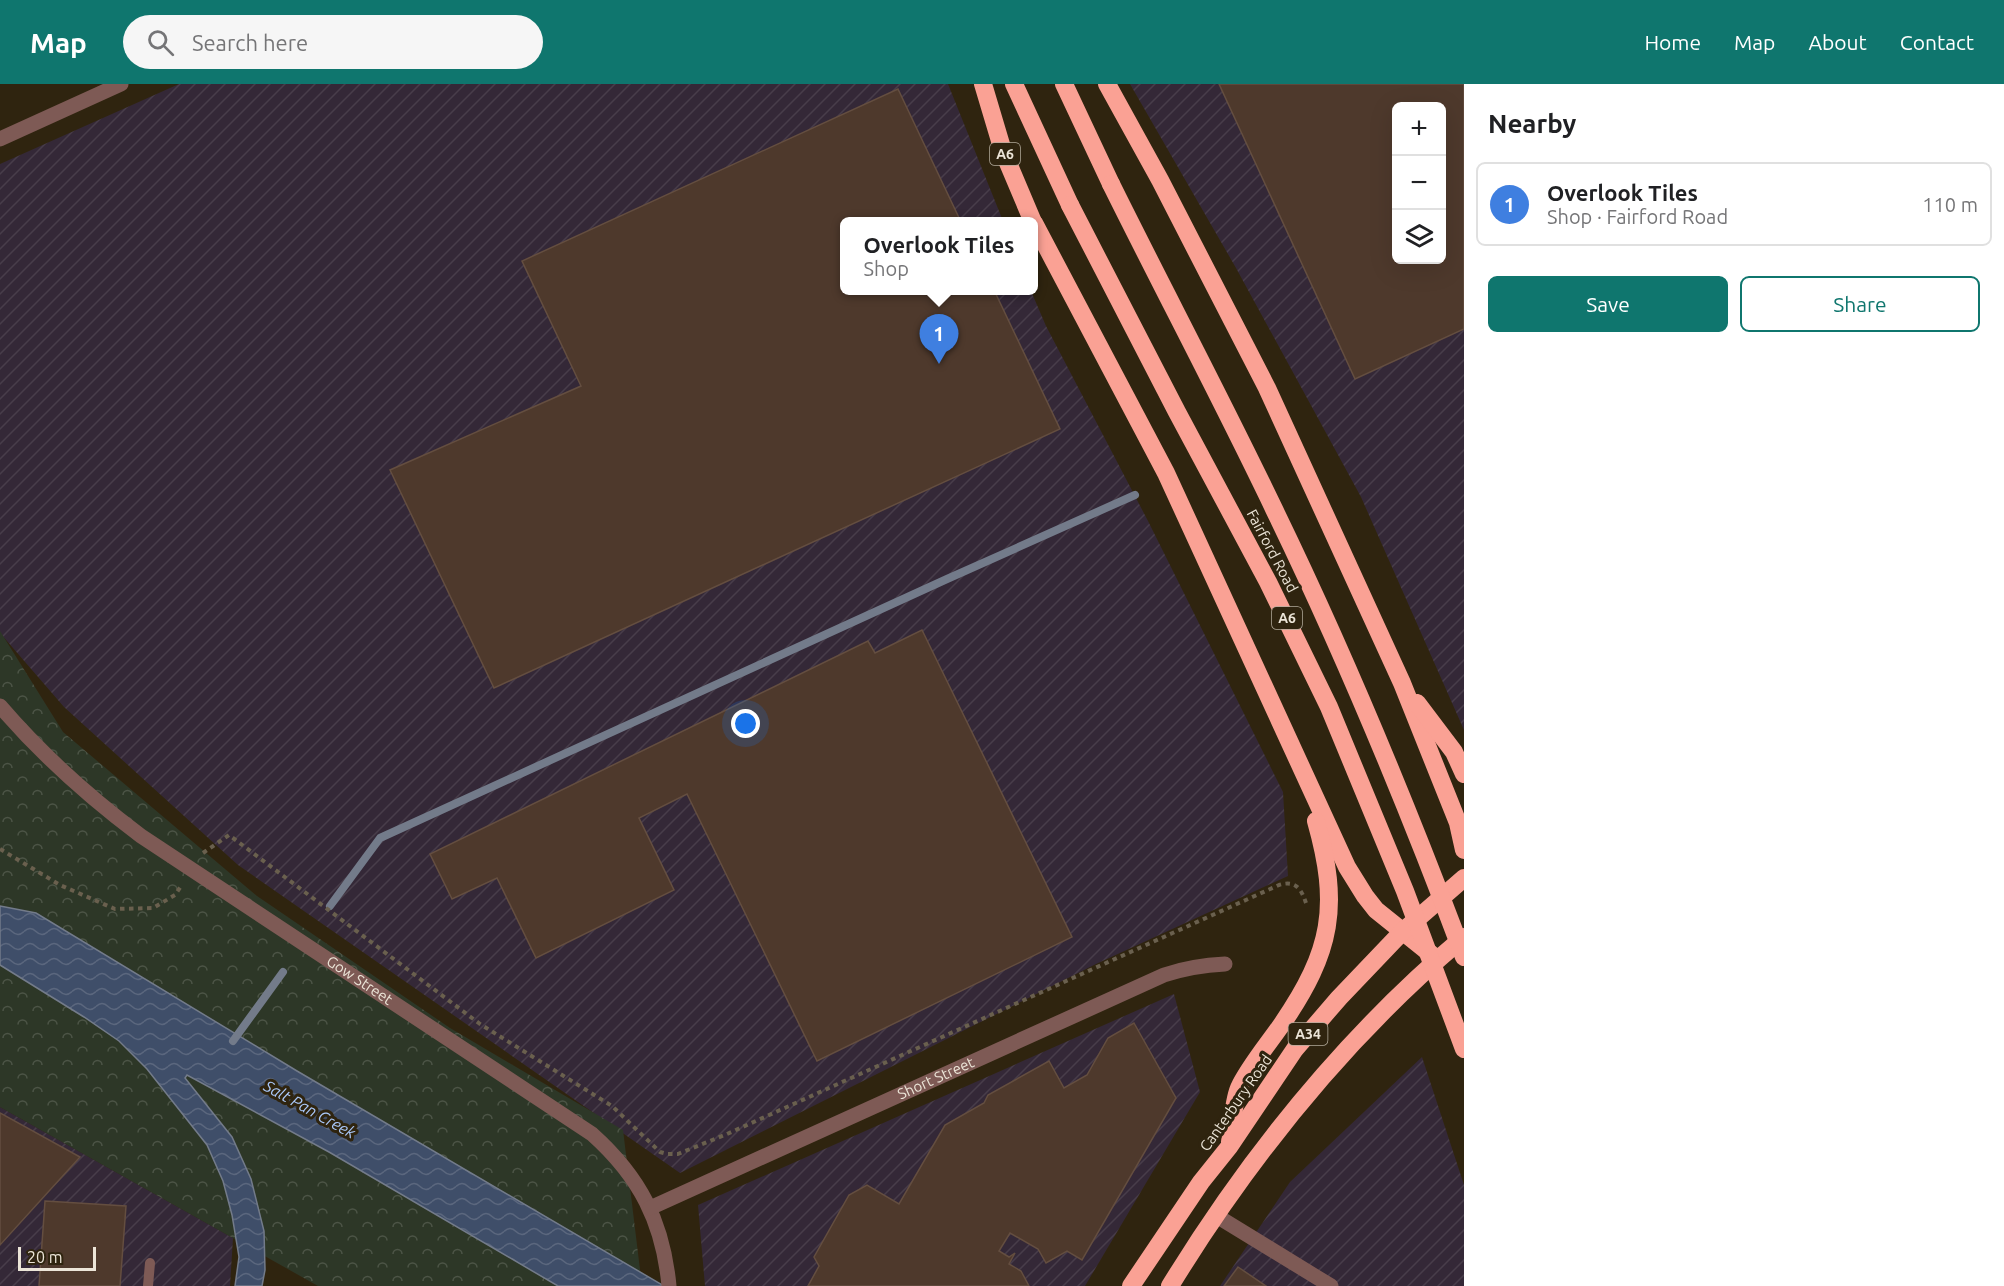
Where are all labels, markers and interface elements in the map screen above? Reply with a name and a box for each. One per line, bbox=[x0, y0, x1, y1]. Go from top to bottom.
search box bbox=[123, 15, 543, 69]
icon: search bbox=[144, 26, 177, 59]
text: Map bbox=[30, 27, 87, 58]
text: Search here bbox=[192, 30, 308, 55]
text: Home bbox=[1644, 30, 1701, 54]
text: Map bbox=[1734, 30, 1775, 54]
text: About bbox=[1808, 30, 1867, 54]
text: Contact bbox=[1900, 30, 1974, 54]
map controls bbox=[1392, 102, 1446, 264]
button: + bbox=[1392, 102, 1446, 156]
text: Nearby bbox=[1488, 109, 1576, 138]
road number: A6 bbox=[990, 143, 1020, 165]
button: − bbox=[1392, 156, 1446, 210]
text: Overlook Tiles bbox=[1547, 180, 1698, 205]
text: 1 bbox=[1504, 193, 1515, 216]
text: 110 m bbox=[1922, 193, 1978, 216]
text: Shop · Fairford Road bbox=[1547, 205, 1728, 228]
button: layers bbox=[1392, 210, 1446, 264]
popup bbox=[840, 217, 1038, 295]
text: Overlook Tiles bbox=[864, 232, 1014, 257]
text: Shop bbox=[864, 257, 909, 280]
button: Save bbox=[1488, 276, 1728, 332]
button: Share bbox=[1740, 276, 1980, 332]
pin: 1 bbox=[920, 314, 958, 364]
street label: Fairford Road bbox=[1244, 506, 1301, 595]
road number: A6 bbox=[1272, 607, 1302, 629]
your location bbox=[731, 709, 760, 738]
street label: Gow Street bbox=[323, 952, 396, 1008]
road number: A34 bbox=[1288, 1023, 1328, 1045]
street label: Canterbury Road bbox=[1196, 1051, 1275, 1154]
street label: Short Street bbox=[895, 1053, 977, 1103]
water label: Salt Pan Creek bbox=[260, 1076, 360, 1142]
scale bar bbox=[18, 1244, 96, 1272]
text: 20 m bbox=[27, 1248, 63, 1266]

